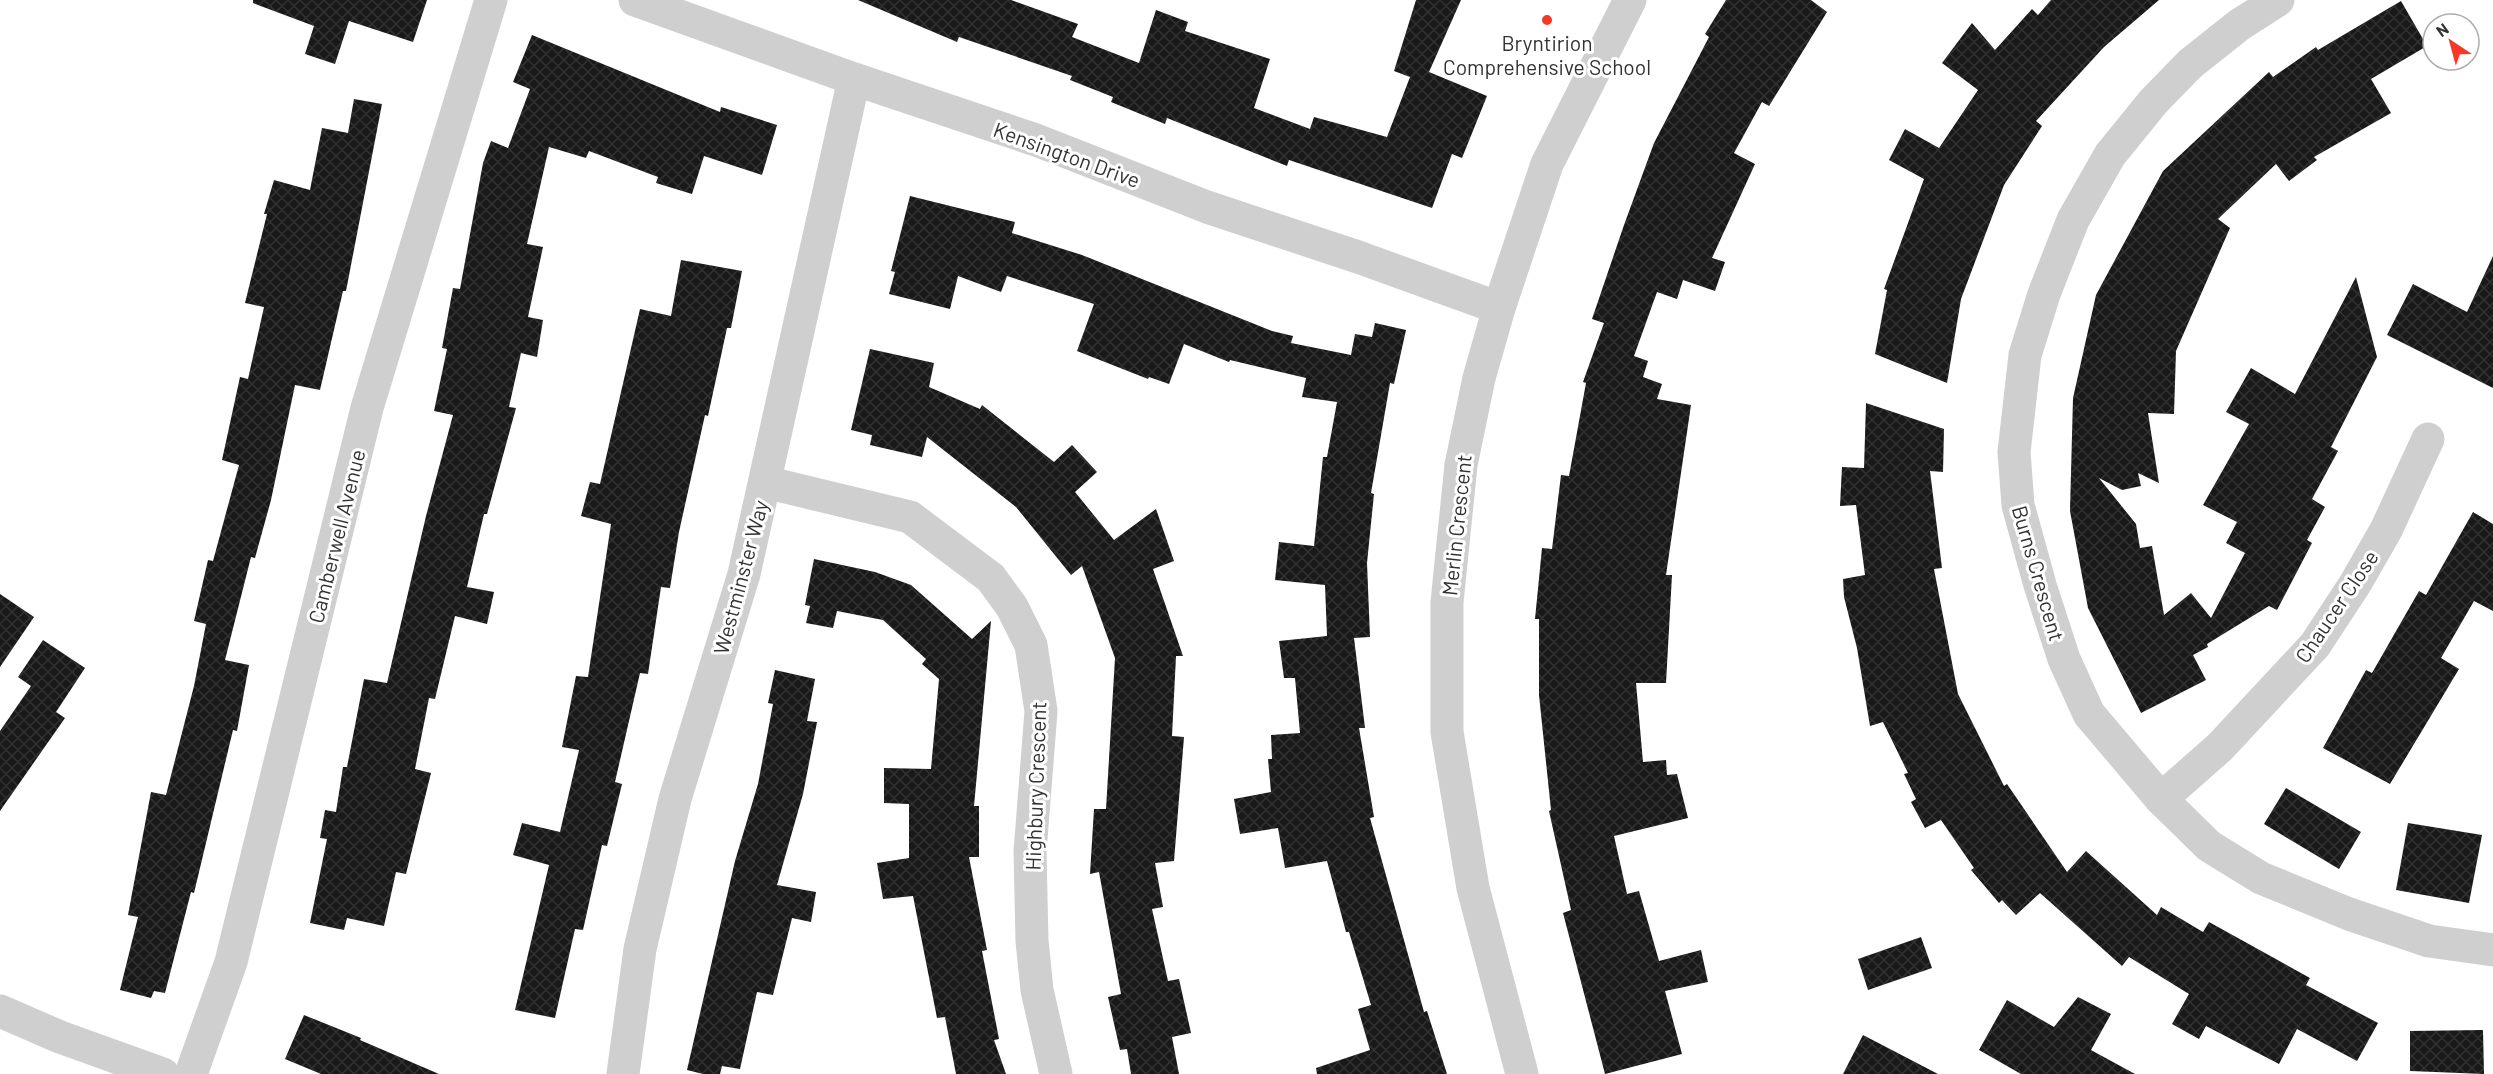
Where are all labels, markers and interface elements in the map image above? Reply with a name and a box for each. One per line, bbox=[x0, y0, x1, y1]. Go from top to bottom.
north arrow bbox=[2421, 12, 2481, 72]
marker: Bryntirion Comprehensive School bbox=[1540, 13, 1554, 27]
text: N bbox=[2432, 19, 2452, 40]
place label: Bryntirion Comprehensive School bbox=[1443, 30, 1651, 79]
street label: Kensington Drive bbox=[990, 116, 1144, 192]
street label: Camberwell Avenue bbox=[302, 447, 370, 625]
street label: Merlin Crescent bbox=[1436, 453, 1476, 597]
street label: Westminster Way bbox=[707, 497, 773, 657]
street label: Burns Crescent bbox=[2008, 502, 2070, 644]
street label: Chaucer Close bbox=[2289, 545, 2383, 667]
street label: Highbury Crescent bbox=[1020, 701, 1050, 871]

